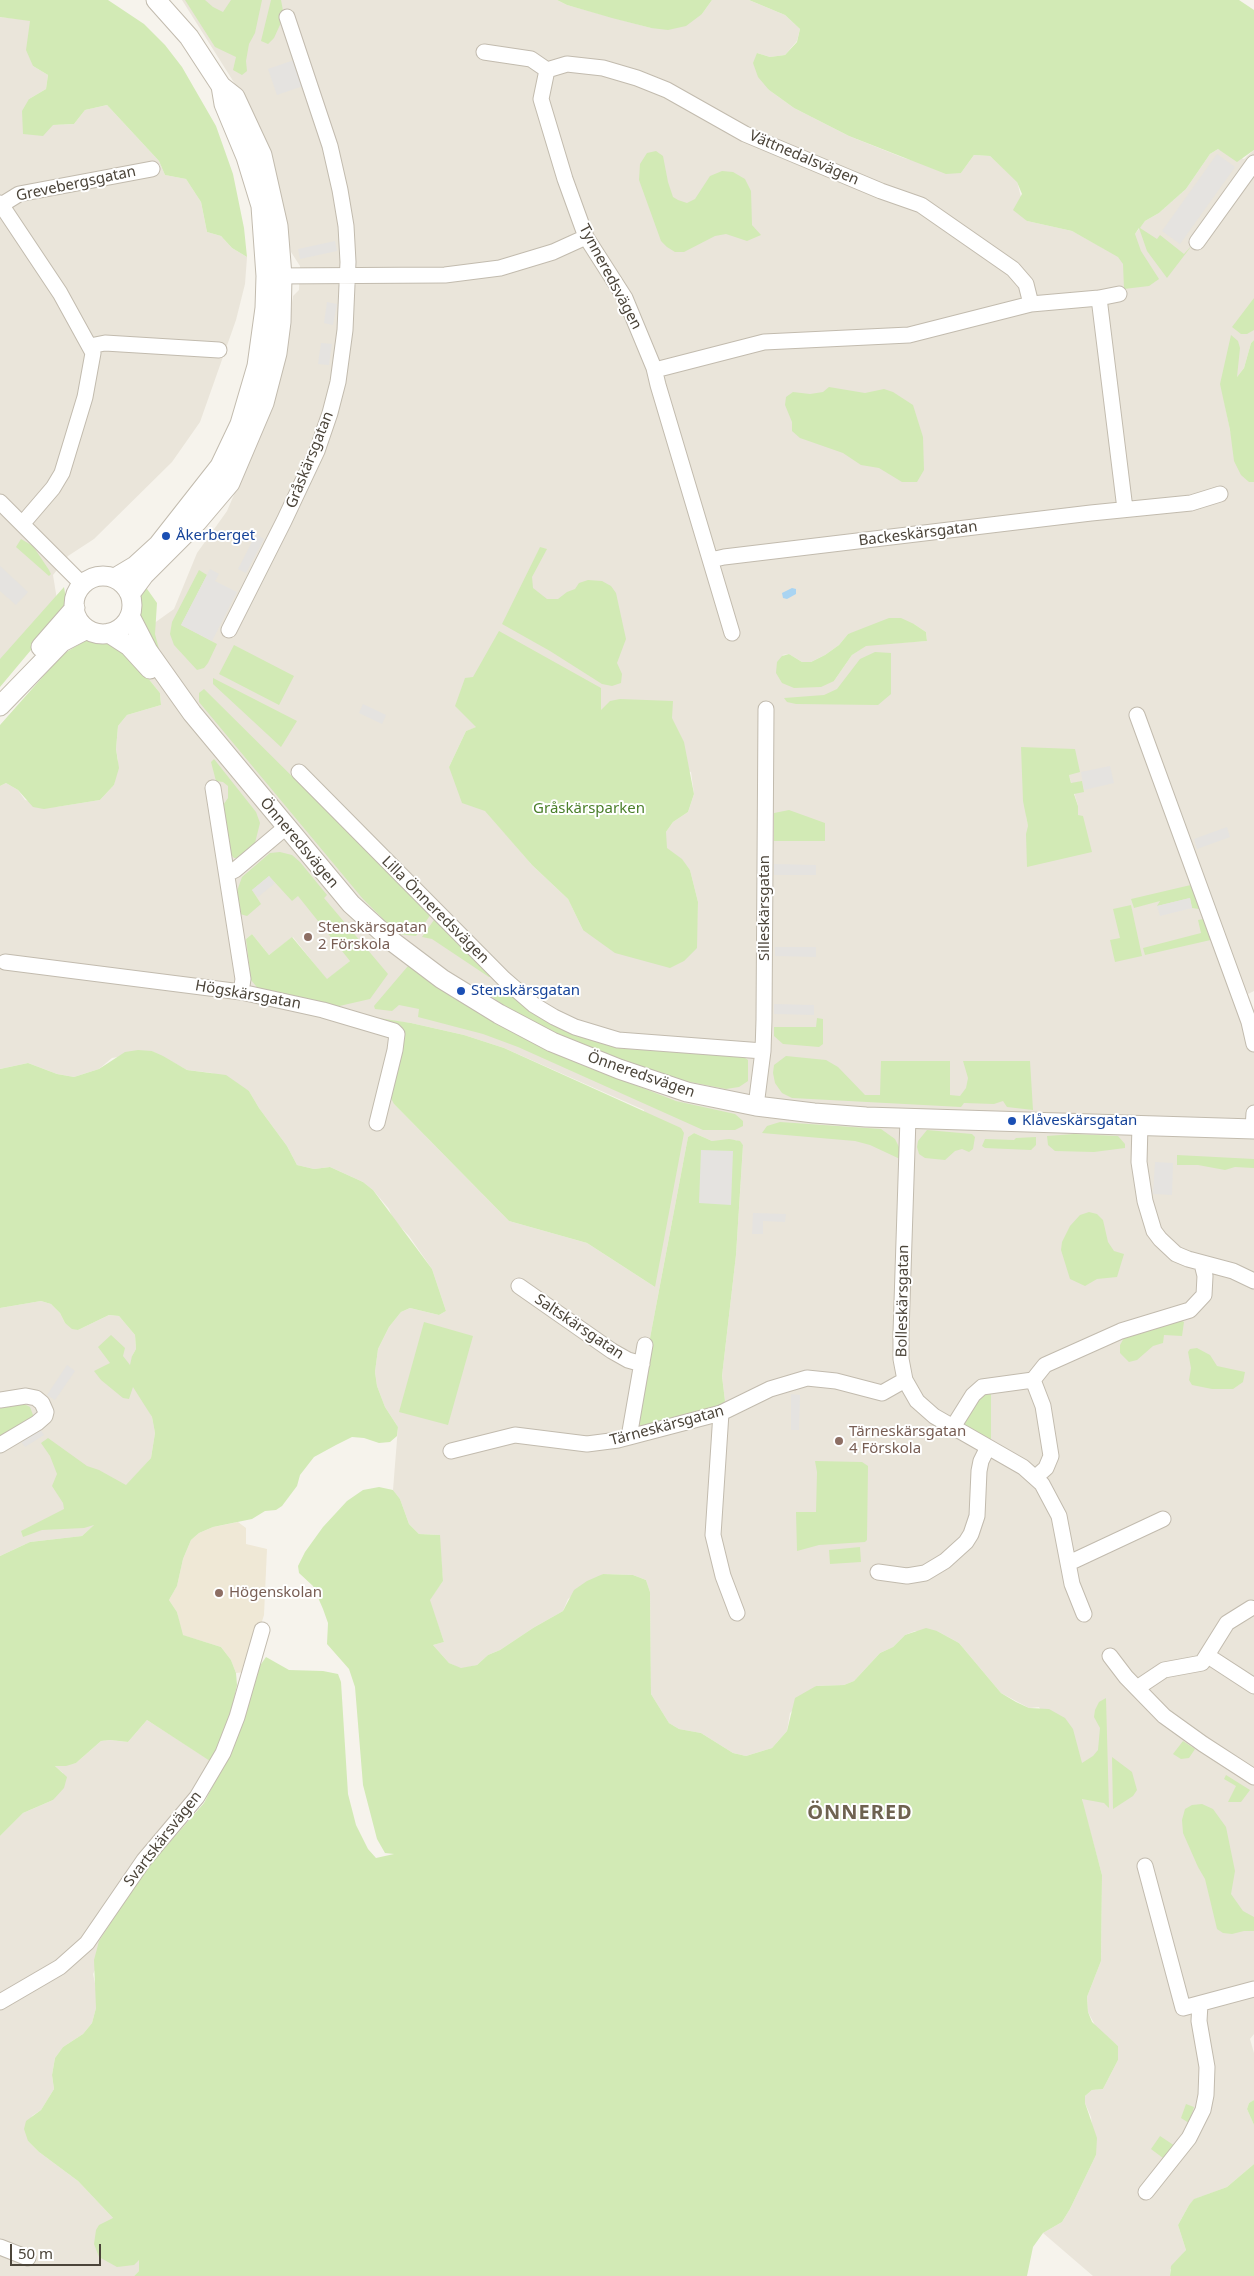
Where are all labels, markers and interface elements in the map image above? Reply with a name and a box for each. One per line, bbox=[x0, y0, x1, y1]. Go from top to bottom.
street label: Vättnedalsvägen bbox=[746, 127, 862, 189]
street label: Grevebergsgatan bbox=[14, 163, 138, 205]
street label: Tynneredsvägen bbox=[575, 221, 645, 333]
street label: Gråskärsgatan bbox=[282, 409, 338, 511]
street label: Backeskärsgatan bbox=[858, 518, 978, 550]
place label: Åkerberget bbox=[176, 527, 255, 545]
marker: Åkerberget bbox=[160, 530, 172, 542]
street label: Önneredsvägen bbox=[256, 794, 342, 892]
park label: Gråskärsparken bbox=[533, 800, 645, 818]
street label: Lilla Önneredsvägen bbox=[378, 853, 492, 967]
street label: Silleskärsgatan bbox=[756, 855, 774, 961]
place label: Stenskärsgatan 2 Förskola bbox=[318, 919, 427, 954]
marker: Stenskärsgatan 2 Förskola bbox=[302, 931, 314, 943]
street label: Högskärsgatan bbox=[194, 977, 302, 1013]
place label: Stenskärsgatan bbox=[471, 982, 580, 1000]
marker: Stenskärsgatan bbox=[455, 985, 467, 997]
street label: Önneredsvägen bbox=[585, 1048, 697, 1102]
place label: Klåveskärsgatan bbox=[1022, 1112, 1137, 1130]
marker: Klåveskärsgatan bbox=[1006, 1115, 1018, 1127]
street label: Bolleskärsgatan bbox=[893, 1244, 913, 1358]
street label: Saltskärsgatan bbox=[531, 1291, 627, 1363]
street label: Tärneskärsgatan bbox=[608, 1402, 726, 1450]
place label: Tärneskärsgatan 4 Förskola bbox=[849, 1423, 966, 1458]
marker: Tärneskärsgatan 4 Förskola bbox=[833, 1435, 845, 1447]
place label: Högenskolan bbox=[229, 1584, 322, 1602]
marker: Högenskolan bbox=[213, 1587, 225, 1599]
street label: Svartskärsvägen bbox=[120, 1788, 206, 1890]
district label: ÖNNERED bbox=[806, 1801, 914, 1825]
scale bar bbox=[12, 2234, 104, 2266]
text: 50 m bbox=[18, 2243, 53, 2263]

